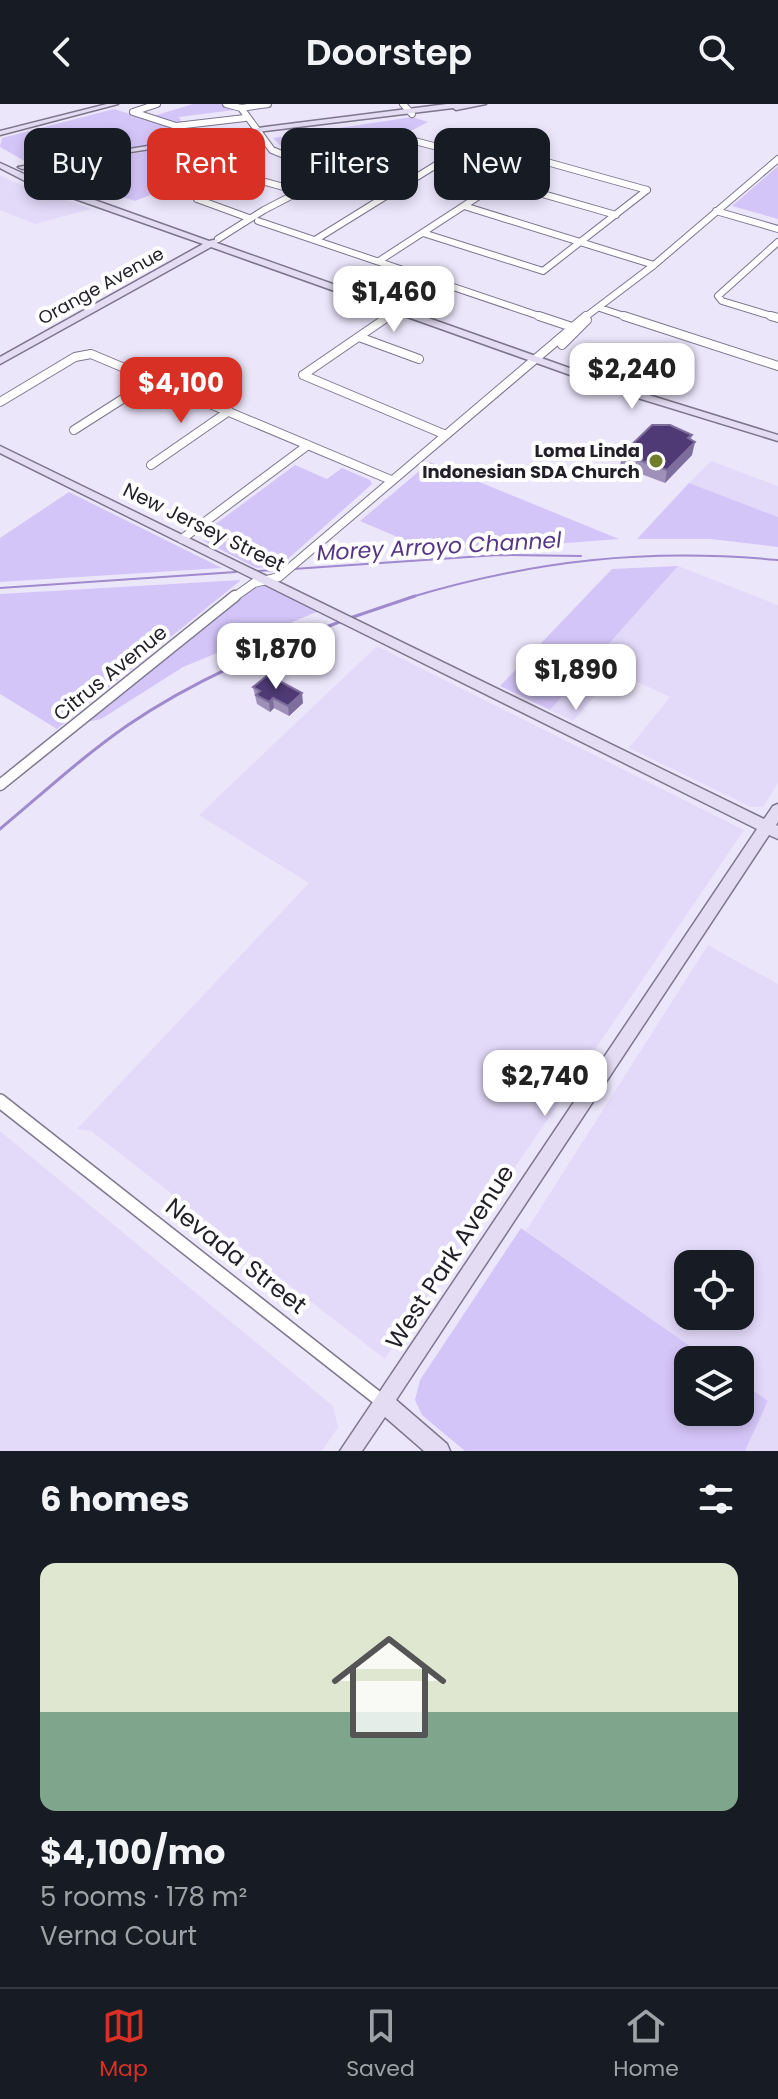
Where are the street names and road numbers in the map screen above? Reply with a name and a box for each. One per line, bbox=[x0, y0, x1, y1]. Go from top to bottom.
street label: Orange Avenue bbox=[33, 241, 168, 331]
street label: New Jersey Street bbox=[118, 476, 290, 578]
street label: Citrus Avenue bbox=[47, 618, 173, 728]
street label: West Park Avenue bbox=[377, 1158, 522, 1355]
street label: Nevada Street bbox=[159, 1190, 314, 1321]

